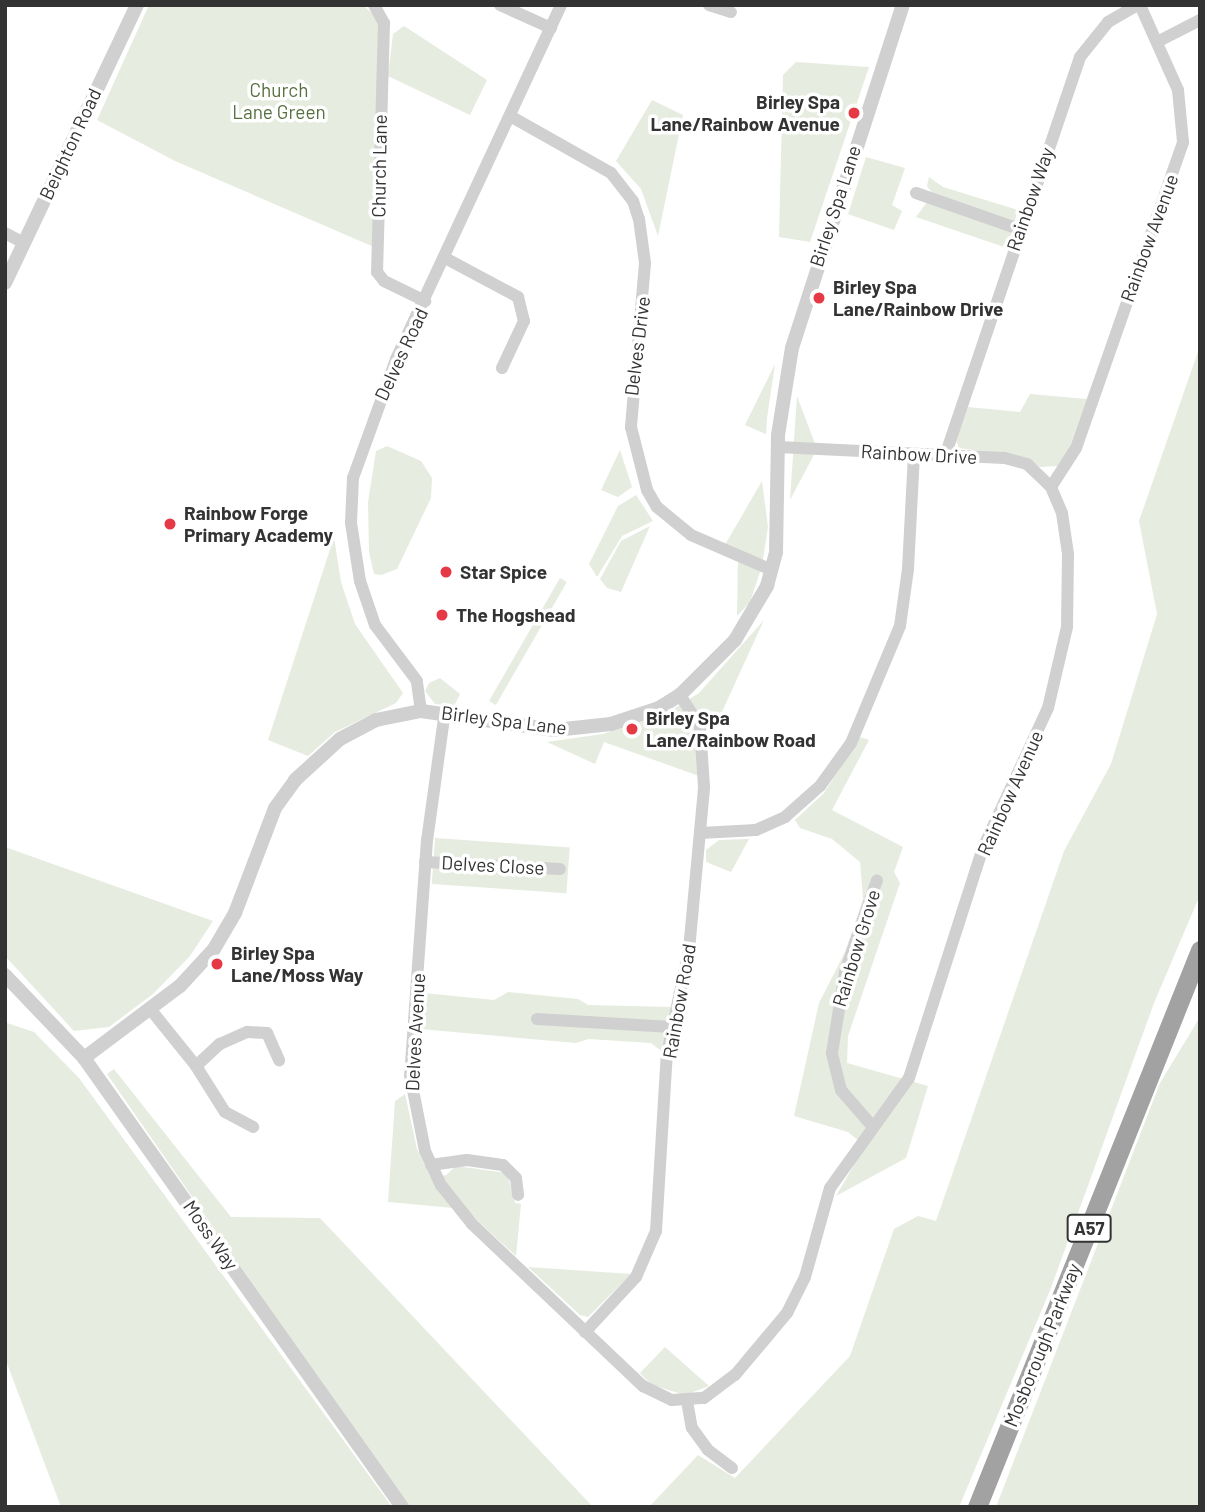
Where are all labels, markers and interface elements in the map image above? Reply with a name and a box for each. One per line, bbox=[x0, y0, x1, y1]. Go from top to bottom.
park label: Church Lane Green bbox=[232, 79, 326, 123]
street label: Beighton Road bbox=[34, 85, 106, 203]
place label: Birley Spa Lane/Rainbow Avenue bbox=[651, 91, 840, 135]
marker: Birley Spa Lane/Rainbow Avenue bbox=[846, 105, 862, 121]
street label: Church Lane bbox=[367, 114, 391, 218]
street label: Birley Spa Lane bbox=[805, 142, 865, 270]
street label: Rainbow Way bbox=[1002, 144, 1058, 254]
street label: Rainbow Avenue bbox=[1115, 171, 1183, 305]
place label: Birley Spa Lane/Rainbow Drive bbox=[833, 276, 1003, 320]
marker: Birley Spa Lane/Rainbow Drive bbox=[811, 290, 827, 306]
street label: Delves Drive bbox=[620, 295, 654, 397]
street label: Delves Road bbox=[370, 304, 432, 404]
street label: Rainbow Drive bbox=[860, 440, 978, 468]
place label: Rainbow Forge Primary Academy bbox=[184, 502, 333, 546]
marker: Rainbow Forge Primary Academy bbox=[162, 516, 178, 532]
place label: Star Spice bbox=[460, 561, 547, 583]
marker: Star Spice bbox=[438, 564, 454, 580]
place label: The Hogshead bbox=[456, 604, 576, 626]
marker: The Hogshead bbox=[434, 607, 450, 623]
street label: Birley Spa Lane bbox=[440, 701, 568, 739]
place label: Birley Spa Lane/Rainbow Road bbox=[646, 707, 816, 751]
marker: Birley Spa Lane/Rainbow Road bbox=[624, 721, 640, 737]
street label: Rainbow Avenue bbox=[972, 727, 1048, 859]
street label: Delves Close bbox=[441, 851, 545, 879]
street label: Rainbow Grove bbox=[827, 887, 885, 1009]
place label: Birley Spa Lane/Moss Way bbox=[231, 942, 363, 986]
street label: Rainbow Road bbox=[658, 942, 700, 1060]
marker: Birley Spa Lane/Moss Way bbox=[209, 956, 225, 972]
street label: Delves Avenue bbox=[401, 972, 429, 1092]
street label: Moss Way bbox=[179, 1196, 243, 1274]
road number: A57 bbox=[1066, 1213, 1112, 1242]
street label: Mosborough Parkway bbox=[999, 1260, 1085, 1430]

